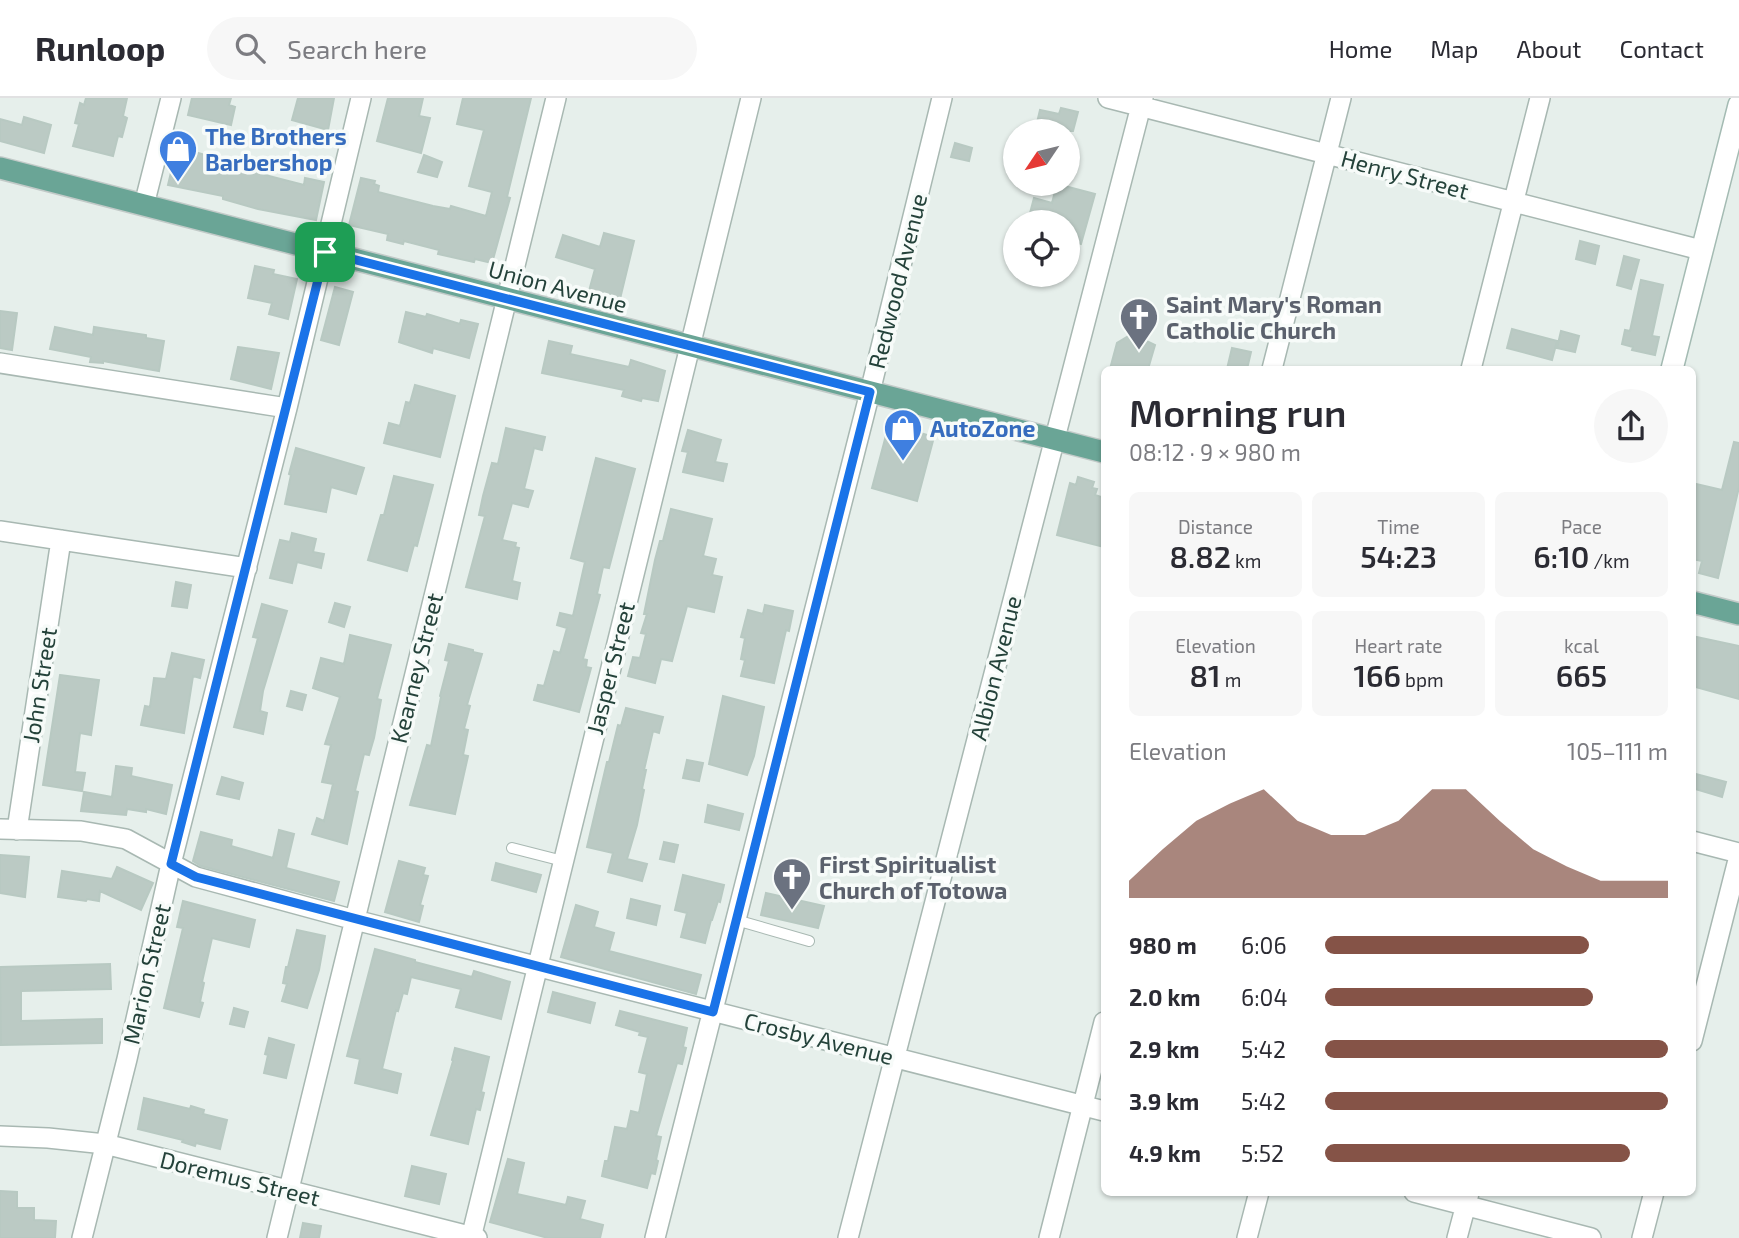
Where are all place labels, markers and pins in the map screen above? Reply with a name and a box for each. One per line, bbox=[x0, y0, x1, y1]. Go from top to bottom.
place label: The Brothers Barbershop bbox=[205, 122, 347, 176]
shop icon: The Brothers Barbershop bbox=[157, 128, 199, 183]
pin bbox=[295, 222, 355, 282]
place label: Saint Mary's Roman Catholic Church bbox=[1166, 290, 1382, 344]
church icon: Saint Mary's Roman Catholic Church bbox=[1118, 296, 1160, 351]
shop icon: AutoZone bbox=[882, 407, 924, 462]
place label: AutoZone bbox=[930, 414, 1035, 442]
place label: First Spiritualist Church of Totowa bbox=[819, 850, 1007, 904]
church icon: First Spiritualist Church of Totowa bbox=[771, 856, 813, 911]

